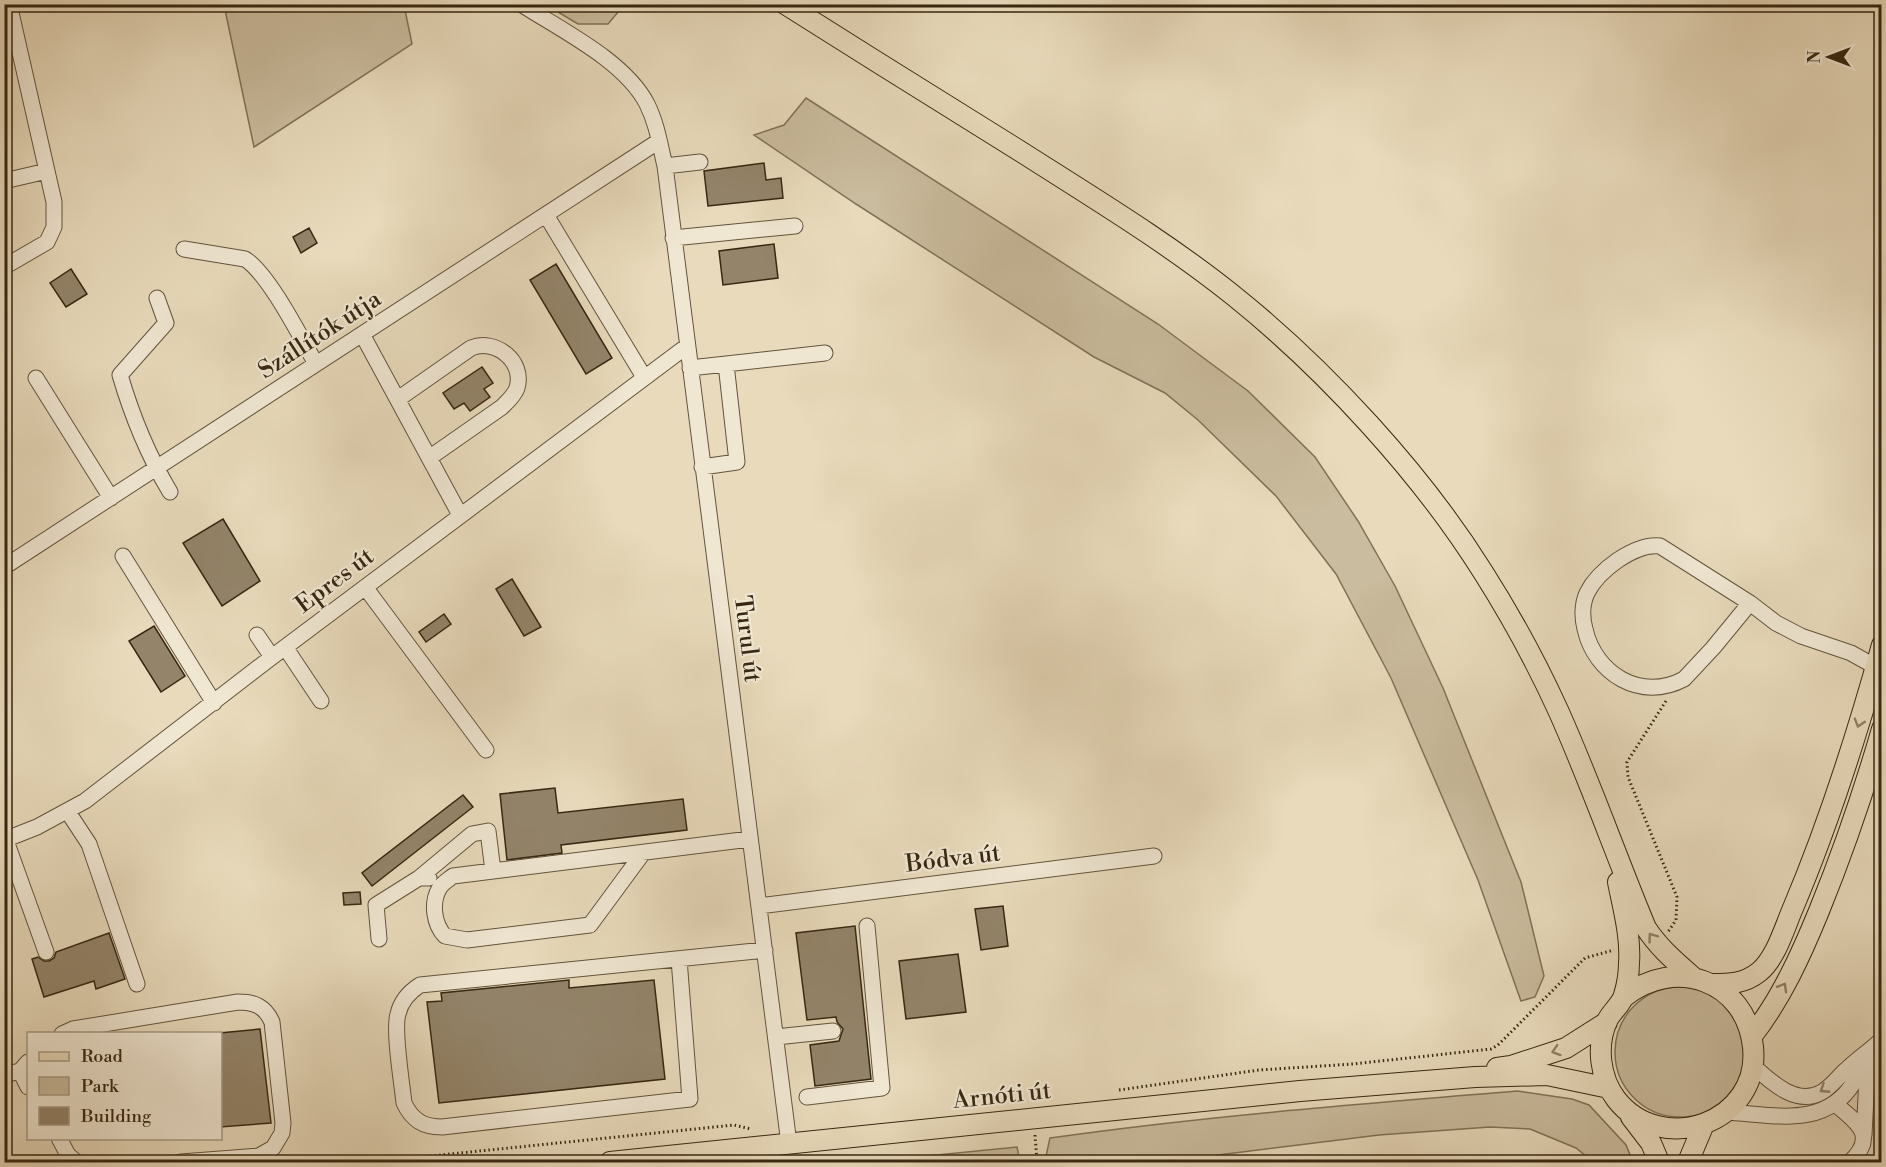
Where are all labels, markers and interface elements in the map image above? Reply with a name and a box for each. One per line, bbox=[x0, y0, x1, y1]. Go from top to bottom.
north arrow bbox=[1799, 27, 1859, 87]
text: N bbox=[1805, 50, 1825, 63]
street label: Szállítók útja bbox=[253, 284, 388, 386]
street label: Epres út bbox=[290, 542, 381, 620]
street label: Turul út bbox=[727, 594, 767, 685]
one-way arrow bbox=[1854, 717, 1866, 728]
street label: Bódva út bbox=[903, 838, 1003, 880]
one-way arrow bbox=[1649, 933, 1660, 944]
one-way arrow bbox=[1776, 983, 1787, 993]
legend bbox=[27, 1032, 222, 1140]
one-way arrow bbox=[1551, 1044, 1562, 1056]
text: Road bbox=[81, 1045, 124, 1068]
text: Park bbox=[81, 1075, 120, 1098]
street label: Arnóti út bbox=[951, 1076, 1053, 1116]
one-way arrow bbox=[1820, 1082, 1830, 1094]
text: Building bbox=[80, 1105, 152, 1128]

